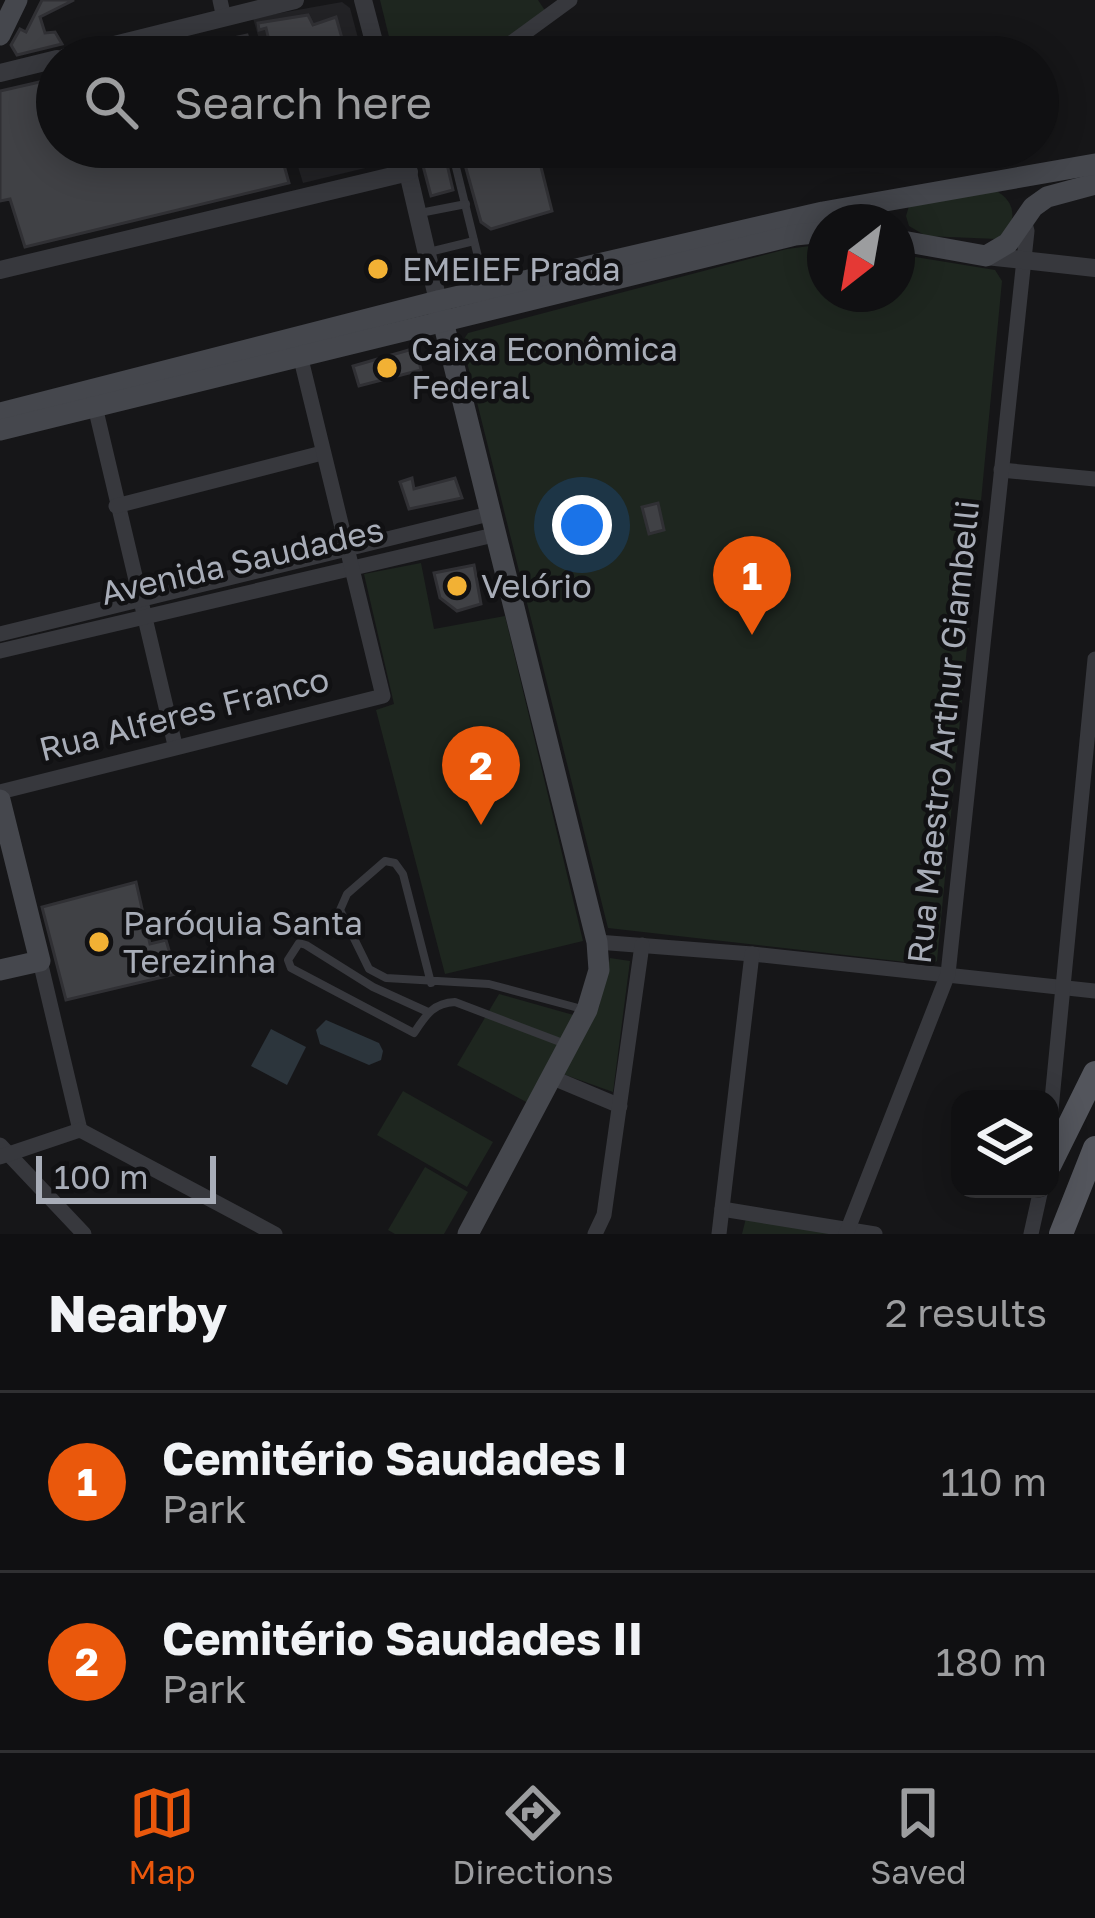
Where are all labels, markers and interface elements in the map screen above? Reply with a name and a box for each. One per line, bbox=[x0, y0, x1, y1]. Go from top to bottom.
search box bbox=[36, 36, 1059, 168]
icon: search bbox=[78, 69, 144, 135]
text: Search here bbox=[174, 75, 432, 129]
north arrow bbox=[807, 204, 915, 312]
place label: EMEIEF Prada bbox=[402, 249, 621, 288]
marker: EMEIEF Prada bbox=[365, 256, 391, 282]
place label: Caixa Econômica Federal bbox=[411, 329, 678, 406]
marker: Caixa Econômica Federal bbox=[374, 355, 400, 381]
your location bbox=[552, 495, 612, 555]
street label: Rua Maestro Arthur Giambelli bbox=[899, 498, 986, 966]
street label: Avenida Saudades bbox=[97, 509, 387, 612]
pin: 1 bbox=[713, 536, 791, 635]
place label: Velório bbox=[481, 566, 592, 605]
marker: Velório bbox=[444, 573, 470, 599]
street label: Rua Alferes Franco bbox=[35, 659, 333, 768]
pin: 2 bbox=[442, 726, 520, 825]
place label: Paróquia Santa Terezinha bbox=[123, 903, 363, 980]
marker: Paróquia Santa Terezinha bbox=[86, 929, 112, 955]
map controls bbox=[951, 1090, 1059, 1198]
button: layers bbox=[951, 1090, 1059, 1198]
scale bar bbox=[36, 1150, 216, 1203]
text: 100 m bbox=[54, 1157, 148, 1196]
text: Nearby bbox=[48, 1282, 227, 1343]
text: 2 results bbox=[885, 1289, 1047, 1336]
text: Cemitério Saudades I bbox=[162, 1431, 628, 1485]
text: 1 bbox=[77, 1458, 97, 1505]
text: 110 m bbox=[941, 1458, 1047, 1505]
text: Park bbox=[162, 1485, 246, 1532]
text: Cemitério Saudades II bbox=[162, 1611, 643, 1665]
text: 2 bbox=[75, 1638, 99, 1685]
text: 180 m bbox=[936, 1638, 1047, 1685]
text: Park bbox=[162, 1665, 246, 1712]
tab: Map bbox=[128, 1780, 196, 1891]
tab: Directions bbox=[452, 1780, 614, 1891]
tab: Saved bbox=[870, 1780, 967, 1891]

